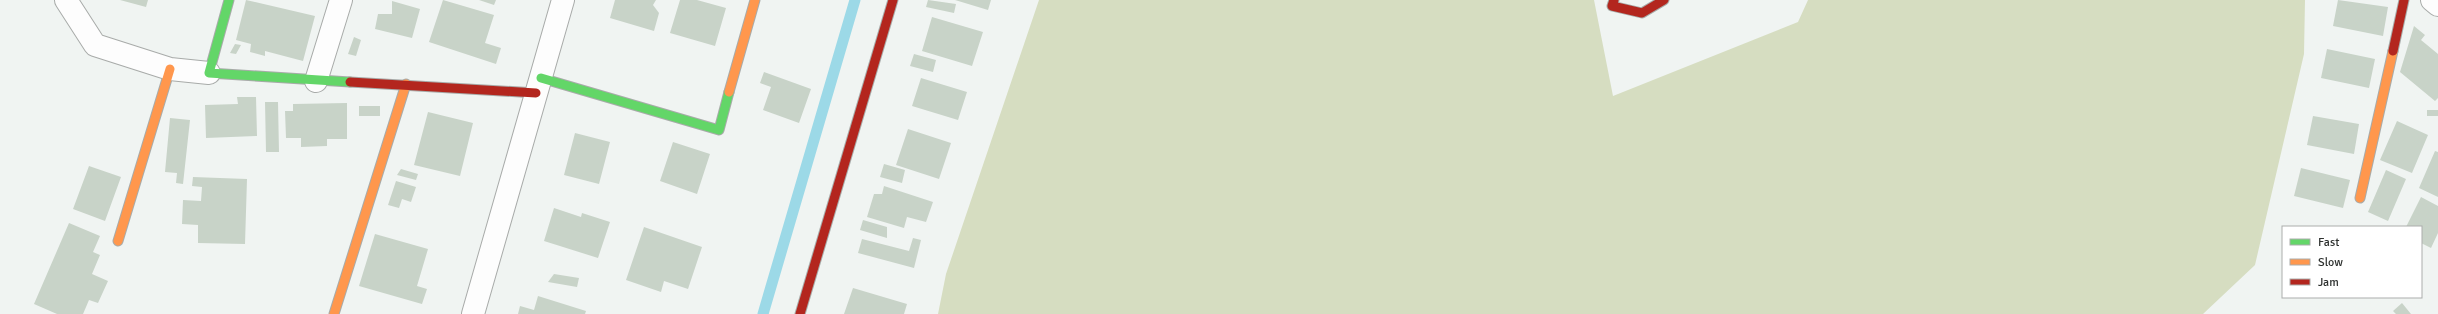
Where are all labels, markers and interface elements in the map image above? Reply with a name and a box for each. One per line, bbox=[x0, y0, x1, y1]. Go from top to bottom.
legend bbox=[2282, 226, 2422, 298]
text: Fast bbox=[2318, 235, 2339, 250]
text: Slow bbox=[2318, 255, 2343, 270]
text: Jam bbox=[2318, 275, 2339, 290]

